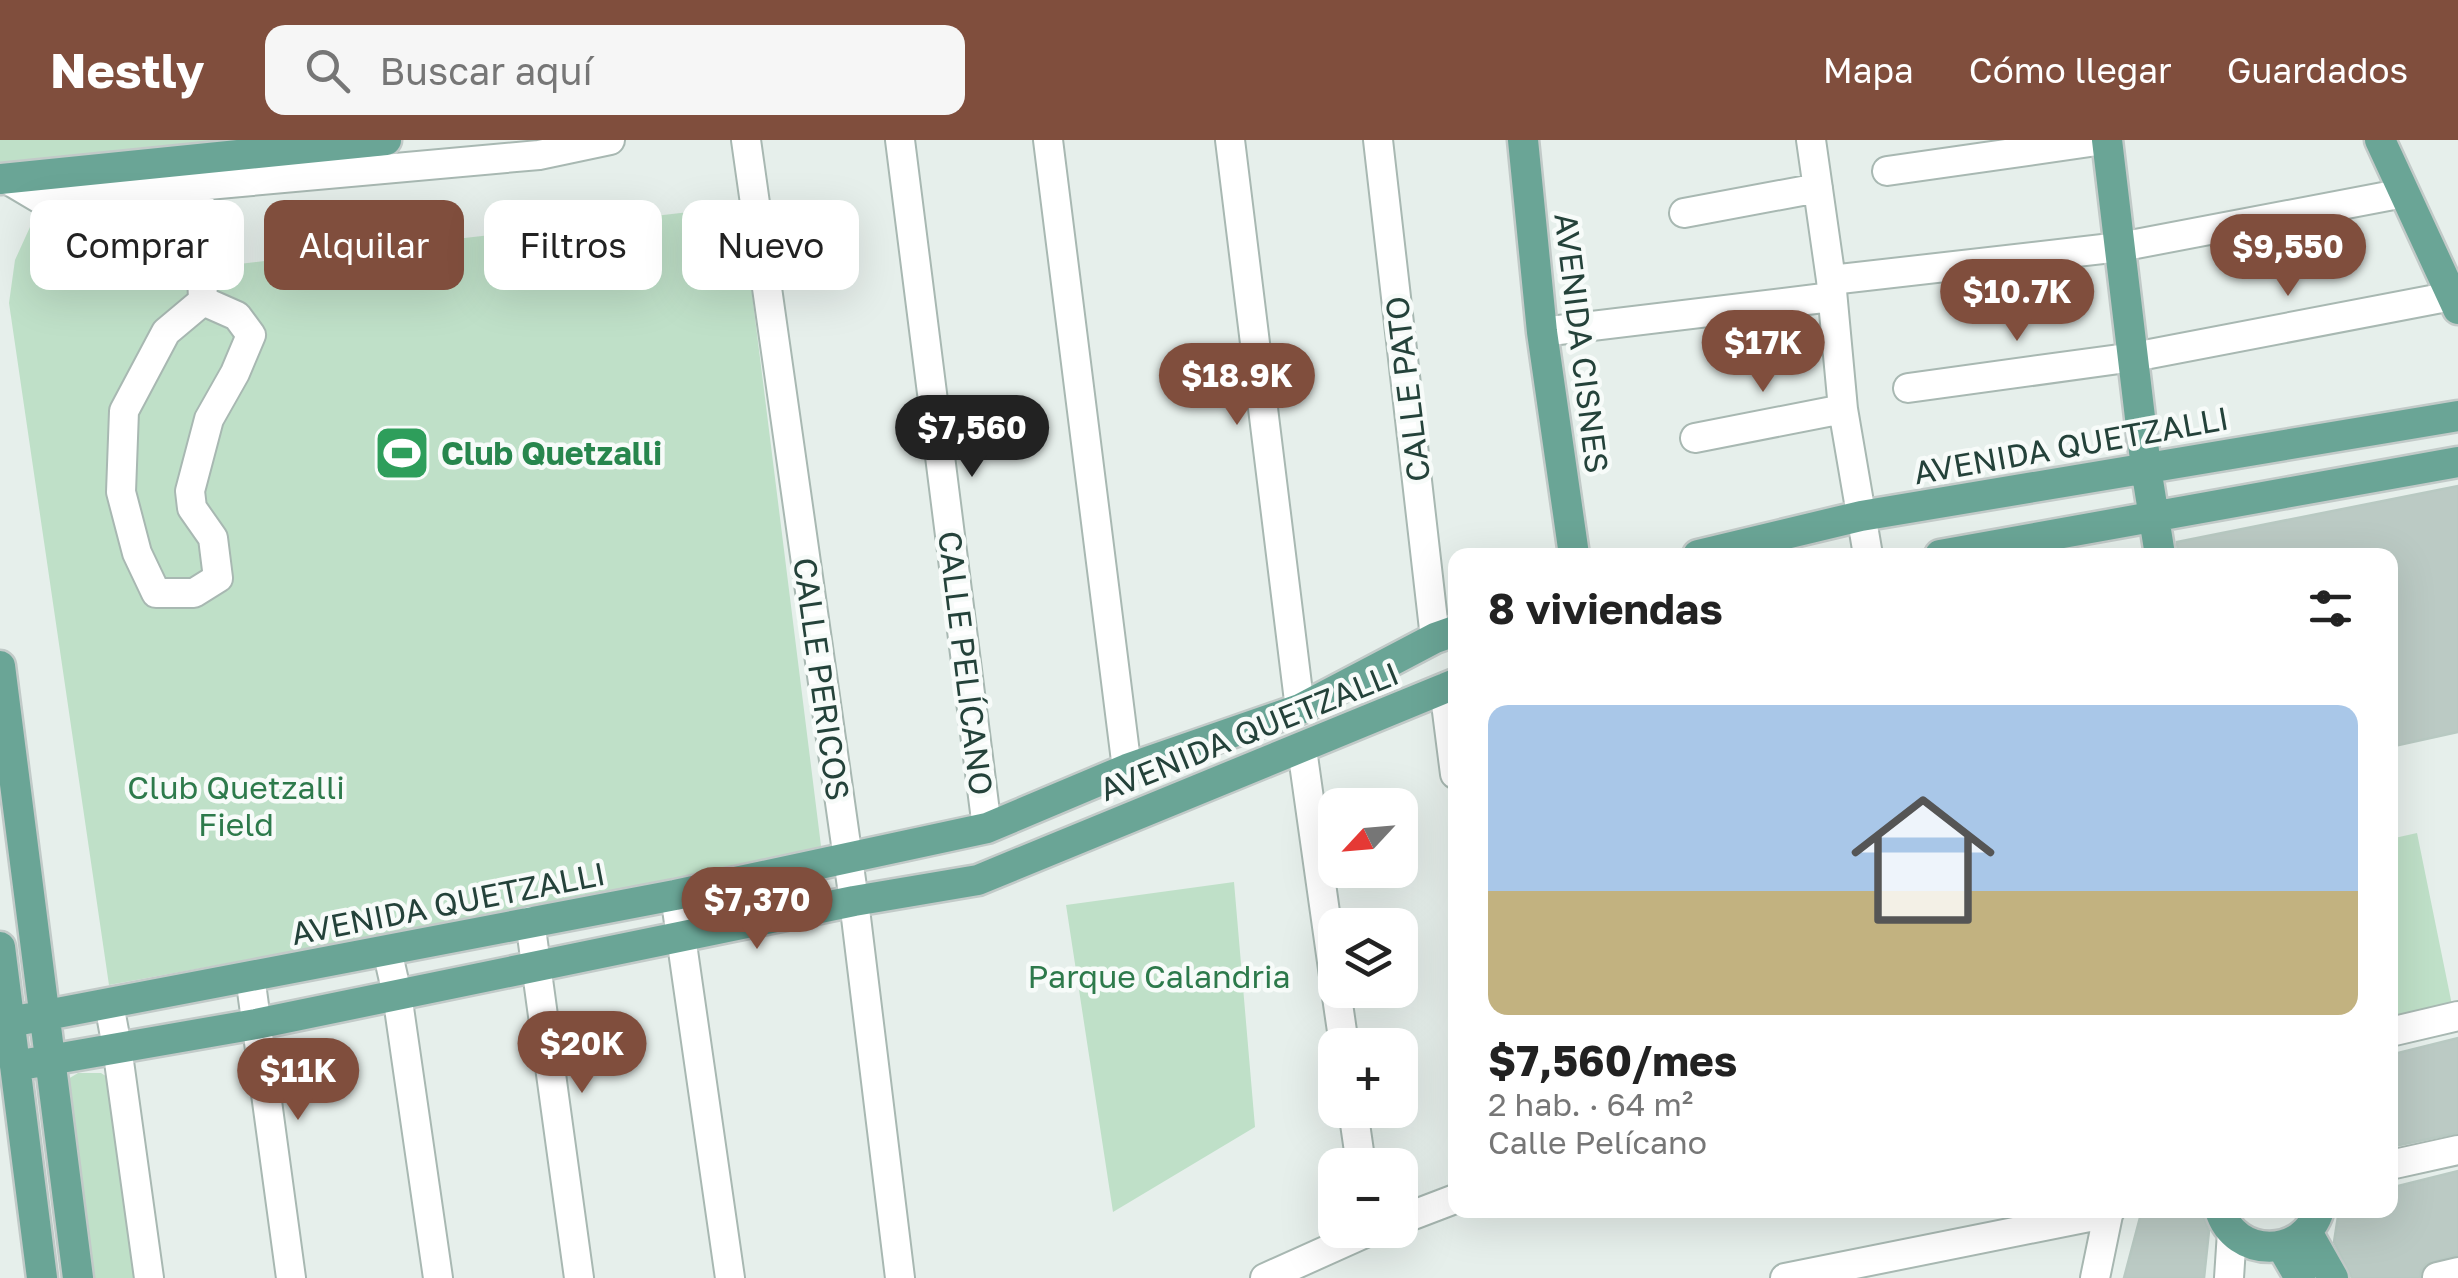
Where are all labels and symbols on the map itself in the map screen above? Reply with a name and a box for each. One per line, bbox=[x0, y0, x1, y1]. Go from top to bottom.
street label: AVENIDA CISNES bbox=[1547, 211, 1617, 475]
pin: $9,550 bbox=[2207, 214, 2369, 299]
pin: $10.7K bbox=[1936, 259, 2098, 344]
street label: CALLE PATO bbox=[1377, 294, 1437, 484]
pin: $17K bbox=[1704, 310, 1822, 395]
pin: $18.9K bbox=[1156, 343, 1318, 428]
pin: $7,560 bbox=[891, 395, 1053, 480]
street label: AVENIDA QUETZALLI bbox=[1911, 399, 2231, 491]
sports icon: Club Quetzalli bbox=[372, 423, 432, 483]
place label: Club Quetzalli bbox=[441, 434, 662, 472]
street label: CALLE PELÍCANO bbox=[931, 529, 1001, 797]
street label: CALLE PERICOS bbox=[786, 555, 858, 803]
street label: AVENIDA QUETZALLI bbox=[1094, 654, 1404, 808]
park label: Club Quetzalli Field bbox=[127, 768, 345, 843]
north arrow bbox=[1318, 788, 1418, 888]
street label: AVENIDA QUETZALLI bbox=[288, 854, 608, 952]
pin: $7,370 bbox=[676, 867, 838, 952]
park label: Parque Calandria bbox=[1027, 957, 1291, 995]
pin: $20K bbox=[523, 1011, 641, 1096]
pin: $11K bbox=[239, 1038, 357, 1123]

